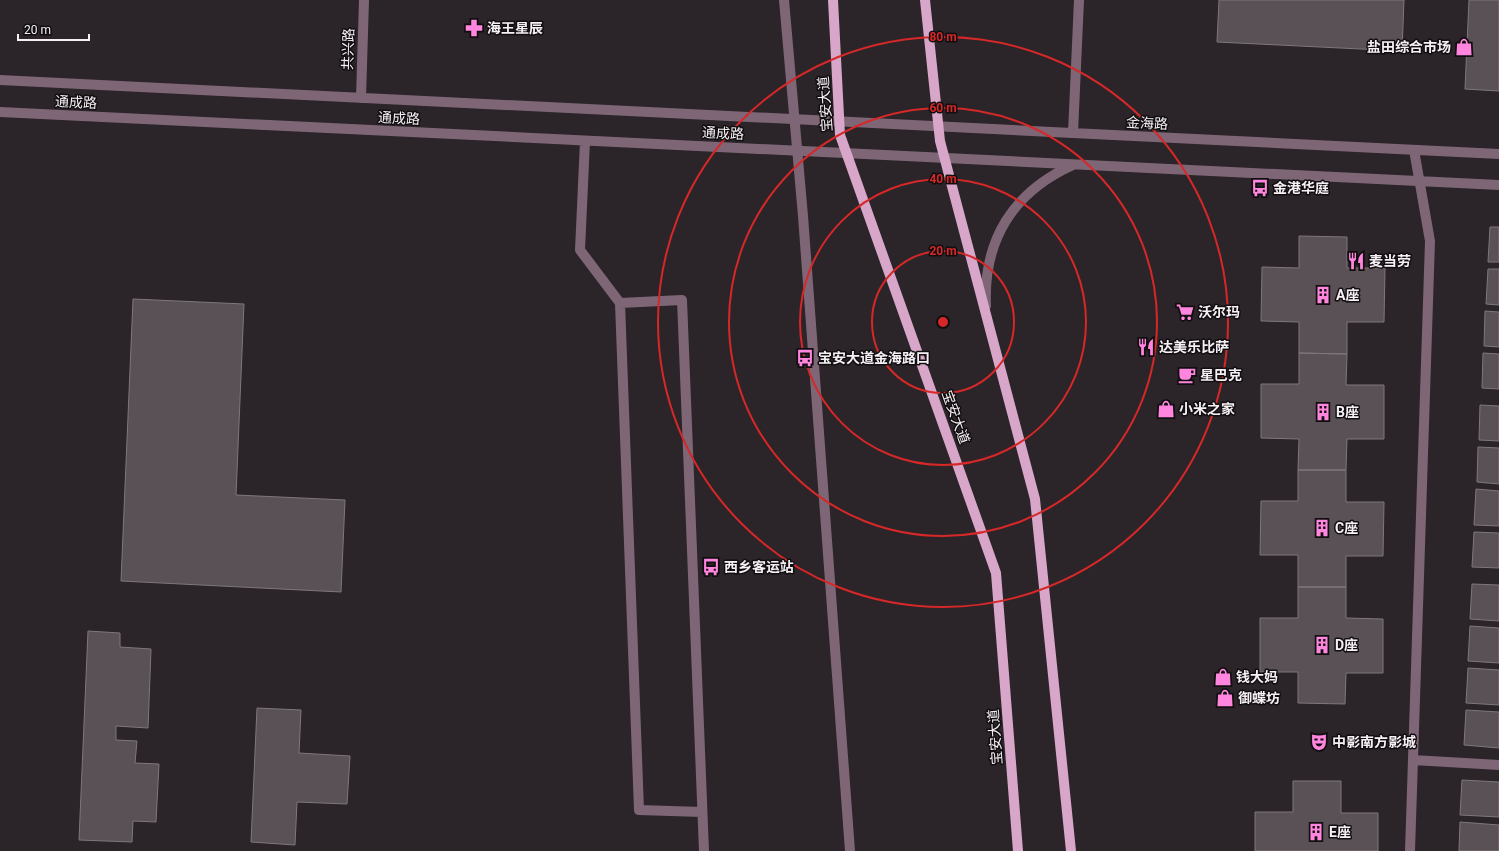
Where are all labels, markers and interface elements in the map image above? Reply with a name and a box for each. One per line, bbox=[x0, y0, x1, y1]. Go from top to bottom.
scale bar bbox=[18, 16, 89, 42]
pharmacy icon: 海王星辰 bbox=[464, 18, 484, 38]
place label: 海王星辰 bbox=[487, 20, 543, 36]
text: 20 m bbox=[24, 23, 51, 37]
street label: 共兴路 bbox=[339, 28, 357, 70]
text: 80 m bbox=[929, 30, 957, 44]
shop icon: 盐田综合市场 bbox=[1454, 37, 1474, 57]
place label: 盐田综合市场 bbox=[1367, 39, 1451, 55]
street label: 宝安大道 bbox=[815, 76, 835, 132]
street label: 通成路 bbox=[55, 93, 97, 111]
text: 60 m bbox=[929, 101, 957, 115]
street label: 通成路 bbox=[378, 109, 420, 127]
street label: 金海路 bbox=[1126, 114, 1168, 132]
street label: 通成路 bbox=[702, 124, 744, 142]
text: 40 m bbox=[929, 172, 957, 186]
bus stop icon: 金港华庭 bbox=[1250, 178, 1270, 198]
place label: 金港华庭 bbox=[1273, 180, 1329, 196]
text: 20 m bbox=[929, 244, 957, 258]
restaurant icon: 麦当劳 bbox=[1346, 251, 1366, 271]
place label: 麦当劳 bbox=[1369, 253, 1411, 269]
building icon: A座 bbox=[1313, 285, 1333, 305]
place label: A座 bbox=[1336, 287, 1359, 303]
supermarket icon: 沃尔玛 bbox=[1175, 302, 1195, 322]
place label: 沃尔玛 bbox=[1198, 304, 1240, 320]
centre of rings bbox=[936, 315, 950, 329]
restaurant icon: 达美乐比萨 bbox=[1136, 337, 1156, 357]
place label: 达美乐比萨 bbox=[1159, 339, 1229, 355]
bus stop icon: 宝安大道金海路口 bbox=[795, 348, 815, 368]
place label: 宝安大道金海路口 bbox=[818, 350, 930, 366]
cafe icon: 星巴克 bbox=[1177, 365, 1197, 385]
place label: 星巴克 bbox=[1200, 367, 1242, 383]
street label: 宝安大道 bbox=[939, 388, 973, 446]
shop icon: 小米之家 bbox=[1156, 399, 1176, 419]
place label: 小米之家 bbox=[1179, 401, 1235, 417]
building icon: B座 bbox=[1313, 402, 1333, 422]
place label: B座 bbox=[1336, 404, 1359, 420]
building icon: C座 bbox=[1312, 518, 1332, 538]
place label: C座 bbox=[1335, 520, 1358, 536]
bus stop icon: 西乡客运站 bbox=[701, 557, 721, 577]
place label: 西乡客运站 bbox=[724, 559, 794, 575]
building icon: D座 bbox=[1312, 635, 1332, 655]
place label: D座 bbox=[1335, 637, 1358, 653]
shop icon: 钱大妈 bbox=[1213, 667, 1233, 687]
place label: 钱大妈 bbox=[1236, 669, 1278, 685]
shop icon: 御蝶坊 bbox=[1215, 688, 1235, 708]
place label: 御蝶坊 bbox=[1238, 690, 1280, 706]
street label: 宝安大道 bbox=[985, 709, 1005, 765]
theatre icon: 中影南方影城 bbox=[1309, 732, 1329, 752]
place label: 中影南方影城 bbox=[1332, 734, 1416, 750]
building icon: E座 bbox=[1306, 822, 1326, 842]
place label: E座 bbox=[1329, 824, 1351, 840]

